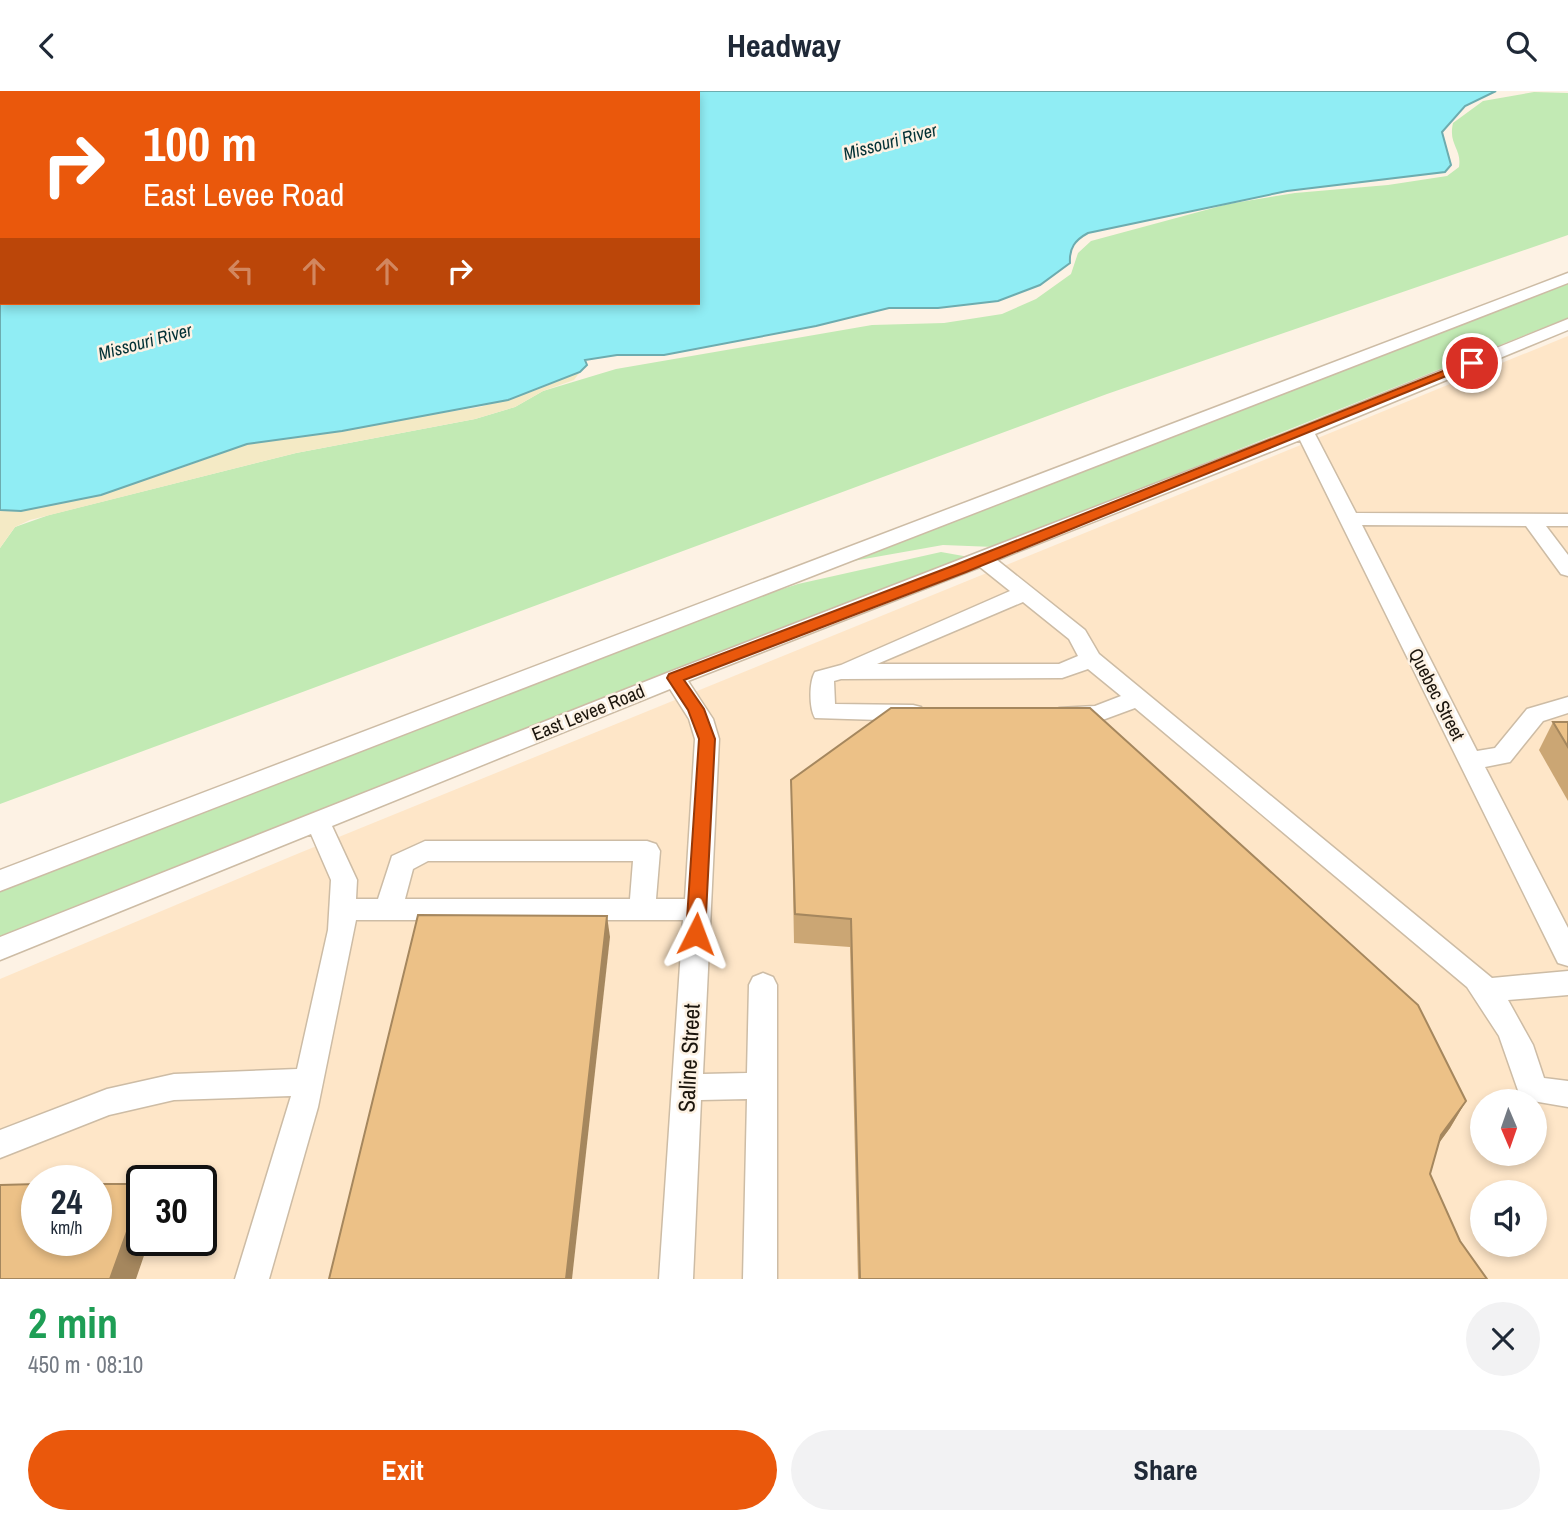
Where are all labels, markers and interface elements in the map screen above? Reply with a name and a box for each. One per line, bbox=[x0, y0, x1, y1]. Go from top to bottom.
text: Headway bbox=[727, 24, 841, 67]
icon: back bbox=[28, 27, 66, 65]
icon: search bbox=[1502, 27, 1540, 65]
text: 100 m bbox=[143, 110, 257, 176]
water label: Missouri River bbox=[840, 117, 940, 166]
icon: right bbox=[28, 119, 119, 210]
text: East Levee Road bbox=[143, 173, 344, 216]
icon: left bbox=[222, 252, 260, 290]
icon: ahead bbox=[295, 252, 333, 290]
icon: ahead bbox=[368, 252, 406, 290]
icon: right bbox=[441, 252, 479, 290]
water label: Missouri River bbox=[95, 317, 195, 366]
pin bbox=[1442, 333, 1502, 393]
icon: arrive bbox=[1453, 344, 1491, 382]
street label: Quebec Street bbox=[1403, 643, 1472, 745]
street label: East Levee Road bbox=[528, 678, 648, 746]
position arrow bbox=[659, 897, 733, 971]
street label: Saline Street bbox=[670, 1003, 707, 1113]
north arrow bbox=[1470, 1089, 1547, 1165]
map controls bbox=[1470, 1089, 1547, 1257]
speed limit sign: 30 bbox=[126, 1165, 217, 1256]
text: 24 bbox=[51, 1178, 82, 1225]
button: sound bbox=[1470, 1180, 1547, 1257]
text: km/h bbox=[51, 1215, 83, 1240]
text: 2 min bbox=[28, 1295, 118, 1351]
button: close bbox=[1466, 1302, 1540, 1376]
text: 450 m · 08:10 bbox=[28, 1349, 143, 1380]
button: Exit bbox=[28, 1430, 777, 1510]
button: Share bbox=[791, 1430, 1540, 1510]

